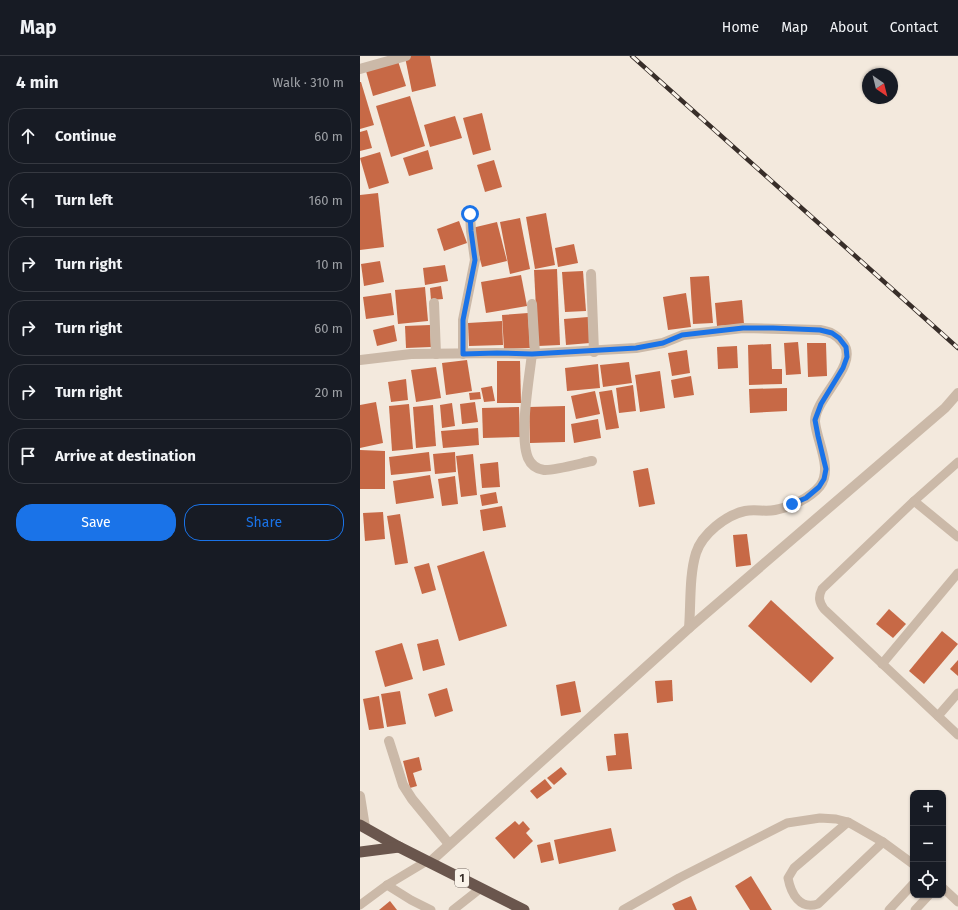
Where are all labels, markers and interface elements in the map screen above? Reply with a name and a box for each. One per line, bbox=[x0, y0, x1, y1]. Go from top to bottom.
text: Map bbox=[20, 16, 57, 39]
text: Home bbox=[722, 19, 759, 36]
text: Map bbox=[781, 19, 808, 36]
text: About bbox=[830, 19, 868, 36]
text: Contact bbox=[890, 19, 938, 36]
north arrow bbox=[862, 68, 898, 104]
text: 4 min bbox=[16, 72, 59, 93]
text: Walk · 310 m bbox=[273, 75, 344, 90]
icon: ahead bbox=[17, 125, 39, 147]
text: Continue bbox=[55, 127, 116, 145]
text: 60 m bbox=[314, 129, 343, 144]
icon: left bbox=[17, 189, 39, 211]
text: Turn left bbox=[55, 191, 113, 209]
text: 160 m bbox=[309, 193, 343, 208]
route start bbox=[461, 205, 479, 223]
icon: right bbox=[17, 253, 39, 275]
text: Turn right bbox=[55, 255, 122, 273]
text: 10 m bbox=[316, 257, 343, 272]
icon: right bbox=[17, 317, 39, 339]
text: Turn right bbox=[55, 319, 122, 337]
text: 60 m bbox=[314, 321, 343, 336]
icon: right bbox=[17, 381, 39, 403]
text: Turn right bbox=[55, 383, 122, 401]
text: 20 m bbox=[315, 385, 343, 400]
icon: arrive bbox=[17, 445, 39, 467]
text: Arrive at destination bbox=[55, 447, 196, 465]
route end bbox=[783, 495, 801, 513]
button: Save bbox=[16, 504, 176, 541]
button: Share bbox=[184, 504, 344, 541]
map controls bbox=[910, 790, 946, 898]
button: + bbox=[910, 790, 946, 826]
button: − bbox=[910, 826, 946, 862]
button: locate bbox=[910, 862, 946, 898]
road number: 1 bbox=[455, 869, 469, 887]

